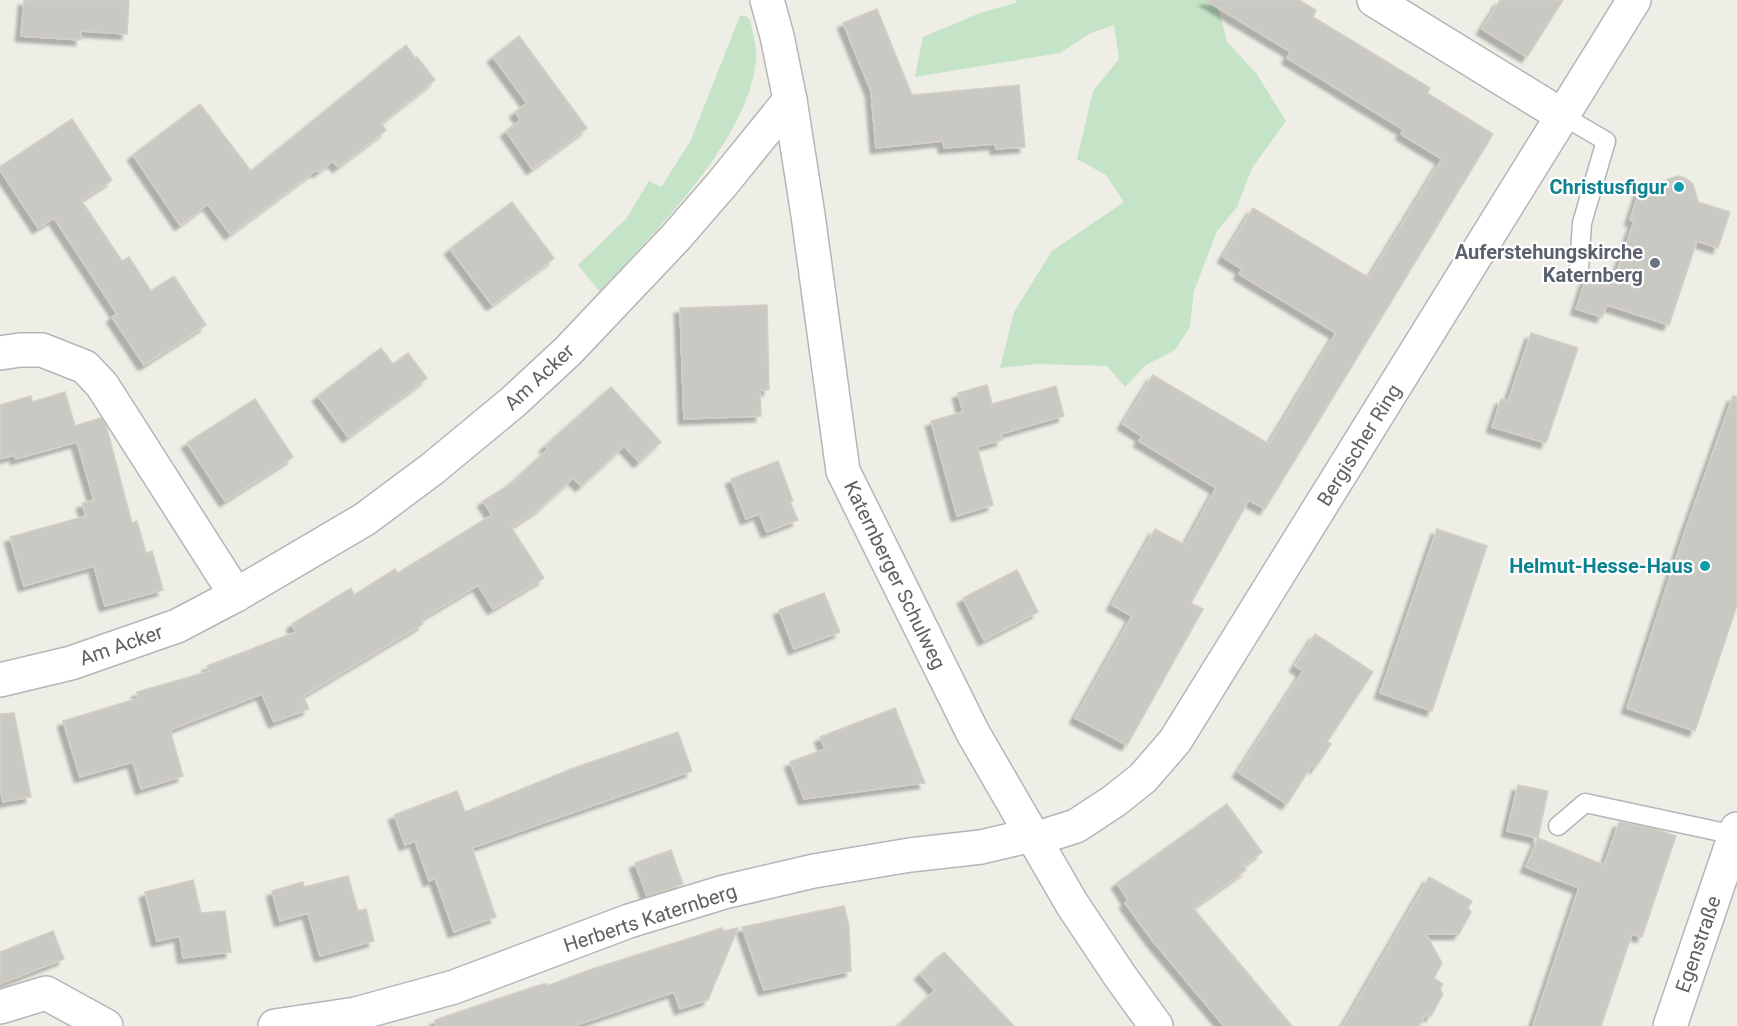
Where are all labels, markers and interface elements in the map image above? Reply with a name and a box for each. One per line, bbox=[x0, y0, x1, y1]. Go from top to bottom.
place label: Christusfigur bbox=[1549, 175, 1668, 199]
marker: Christusfigur bbox=[1672, 180, 1686, 194]
place label: Auferstehungskirche Katernberg bbox=[1455, 240, 1643, 287]
marker: Auferstehungskirche Katernberg bbox=[1648, 256, 1662, 270]
street label: Am Acker bbox=[499, 339, 579, 415]
street label: Bergischer Ring bbox=[1312, 380, 1406, 510]
street label: Katernberger Schulweg bbox=[839, 477, 951, 673]
place label: Helmut-Hesse-Haus bbox=[1509, 554, 1693, 578]
marker: Helmut-Hesse-Haus bbox=[1698, 559, 1712, 573]
street label: Am Acker bbox=[76, 620, 166, 670]
street label: Herberts Katernberg bbox=[560, 879, 740, 957]
street label: Egenstraße bbox=[1670, 892, 1726, 996]

